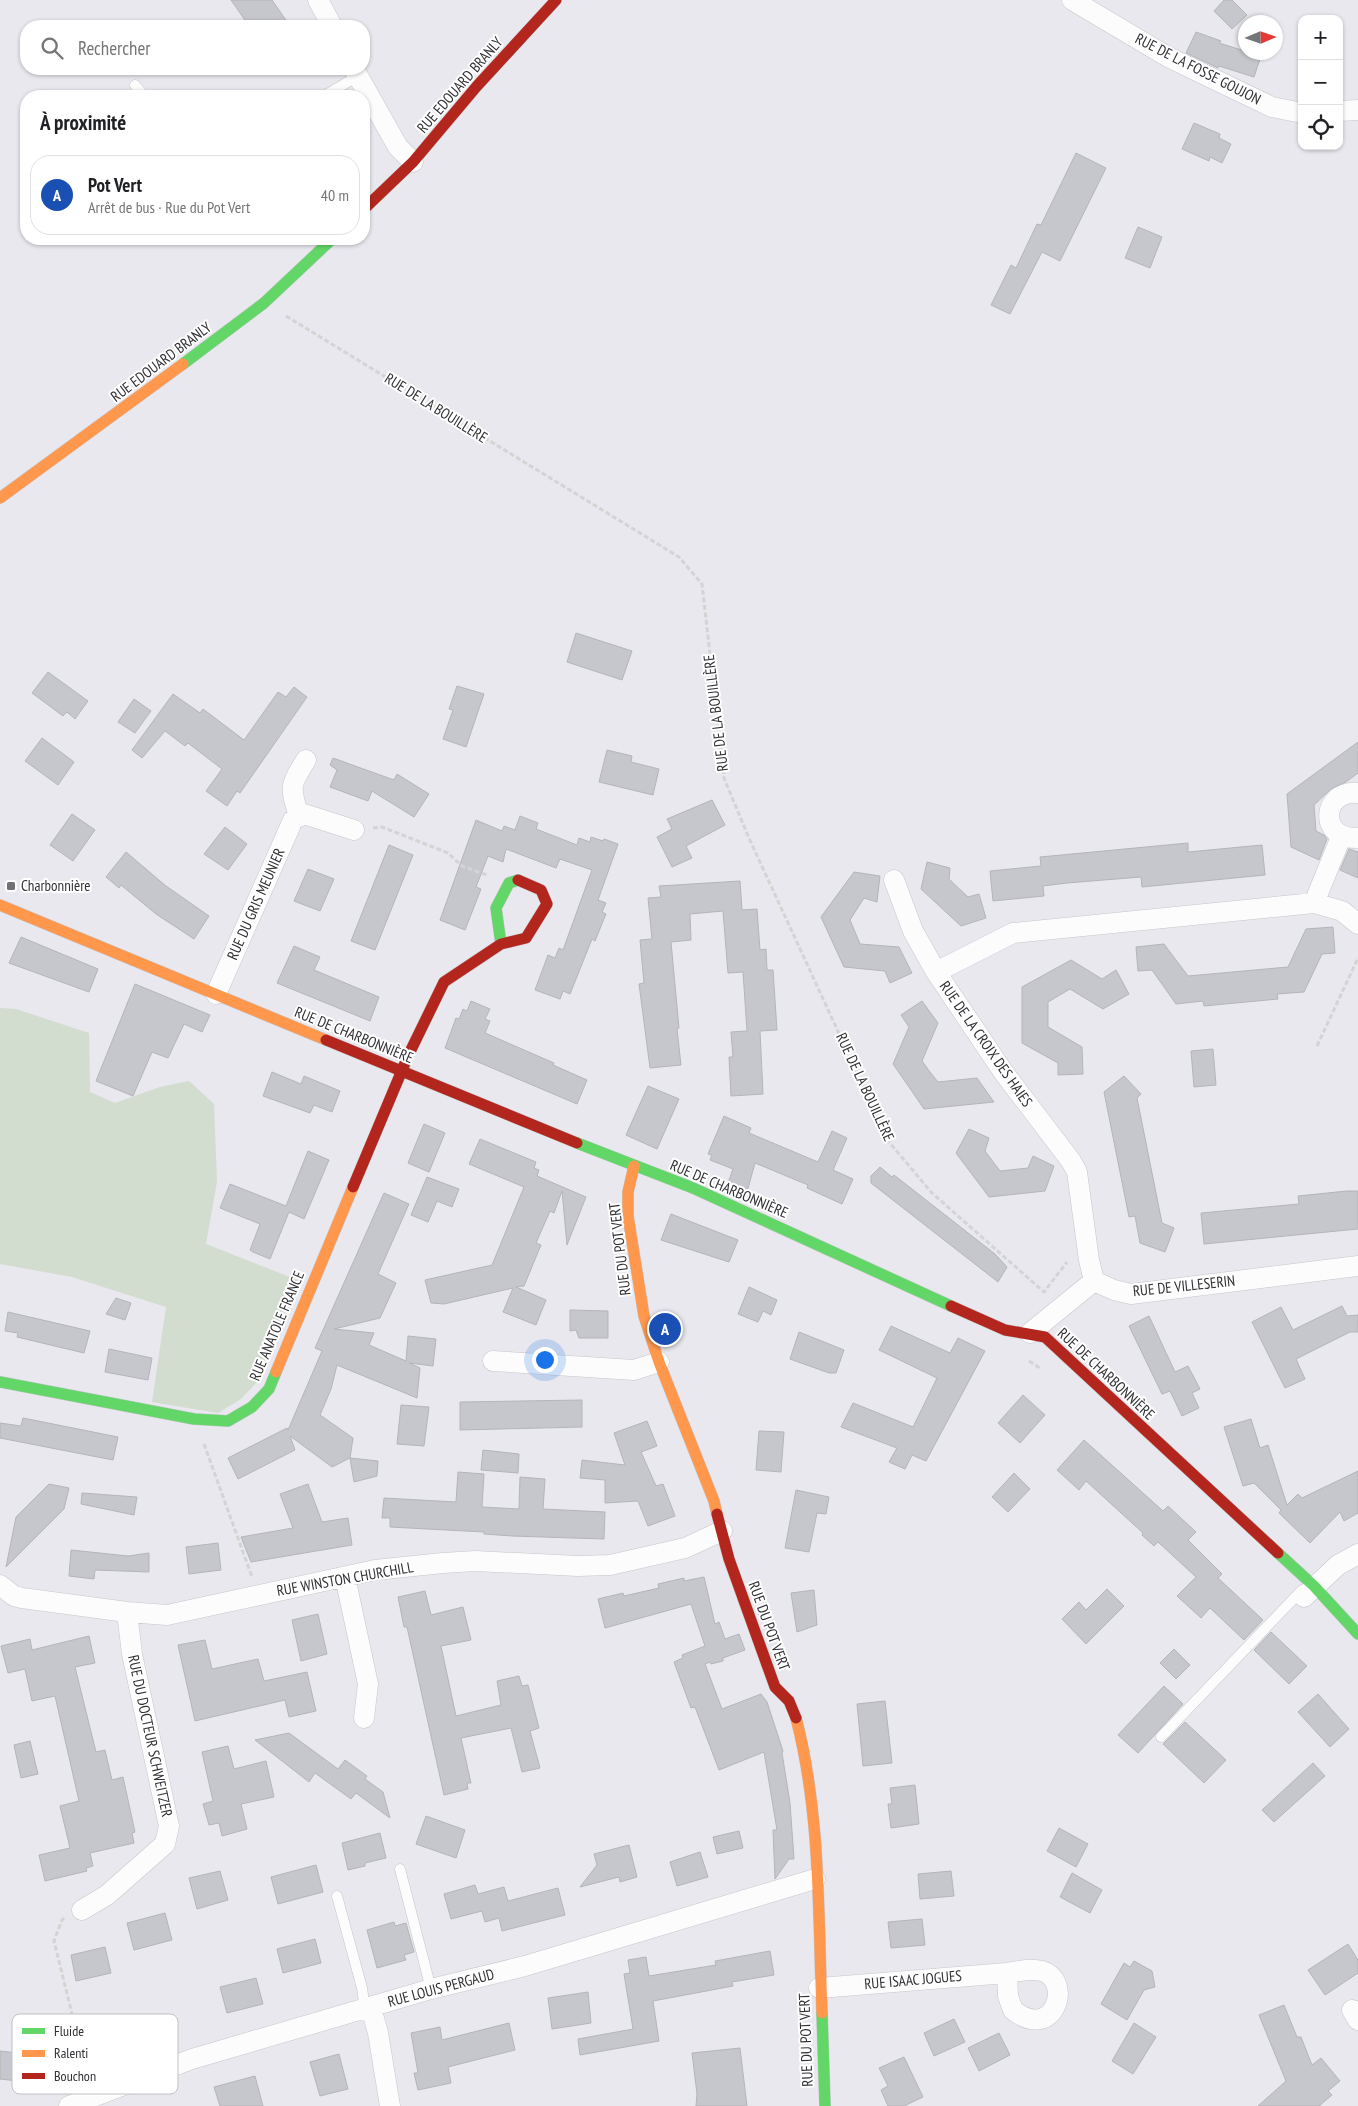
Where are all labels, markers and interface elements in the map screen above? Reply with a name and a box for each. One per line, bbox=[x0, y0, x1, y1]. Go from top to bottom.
north arrow bbox=[1238, 15, 1283, 60]
map controls bbox=[1298, 15, 1343, 150]
button: + bbox=[1298, 15, 1343, 60]
search box bbox=[20, 20, 370, 75]
street label: RUE DE LA FOSSE GOUJON bbox=[1132, 29, 1264, 108]
street label: RUE EDOUARD BRANLY bbox=[413, 33, 507, 137]
icon: search bbox=[38, 34, 66, 62]
text: Rechercher bbox=[78, 36, 150, 60]
button: − bbox=[1298, 60, 1343, 105]
button: locate bbox=[1298, 105, 1343, 150]
text: À proximité bbox=[40, 109, 126, 136]
text: Pot Vert bbox=[88, 173, 142, 197]
text: A bbox=[53, 185, 61, 205]
text: 40 m bbox=[321, 185, 349, 205]
text: Arrêt de bus · Rue du Pot Vert bbox=[88, 197, 251, 217]
street label: RUE EDOUARD BRANLY bbox=[107, 317, 215, 406]
street label: RUE DE LA BOUILLÈRE bbox=[381, 368, 491, 447]
street label: RUE DE LA BOUILLÈRE bbox=[699, 654, 732, 772]
street label: RUE DU GRIS MEUNIER bbox=[222, 845, 289, 963]
place label: Charbonnière bbox=[21, 876, 91, 895]
marker: Charbonnière bbox=[5, 880, 17, 892]
street label: RUE DE LA CROIX DES HAIES bbox=[936, 977, 1037, 1110]
street label: RUE DE CHARBONNIÈRE bbox=[292, 1002, 416, 1067]
street label: RUE DE LA BOUILLÈRE bbox=[832, 1030, 899, 1144]
street label: RUE DE CHARBONNIÈRE bbox=[667, 1155, 791, 1222]
street label: RUE DU POT VERT bbox=[604, 1201, 635, 1297]
street label: RUE ANATOLE FRANCE bbox=[245, 1268, 308, 1384]
street label: RUE DE VILLESERIN bbox=[1132, 1271, 1236, 1300]
pin: A bbox=[649, 1310, 681, 1348]
street label: RUE DE CHARBONNIÈRE bbox=[1054, 1324, 1159, 1424]
your location bbox=[532, 1347, 558, 1373]
street label: RUE WINSTON CHURCHILL bbox=[275, 1557, 415, 1600]
street label: RUE DU POT VERT bbox=[745, 1579, 794, 1673]
street label: RUE DU DOCTEUR SCHWEITZER bbox=[124, 1653, 177, 1819]
street label: RUE LOUIS PERGAUD bbox=[386, 1964, 496, 2011]
street label: RUE ISAAC JOGUES bbox=[863, 1966, 963, 1993]
street label: RUE DU POT VERT bbox=[794, 1993, 817, 2087]
legend bbox=[12, 2014, 178, 2094]
text: Fluide bbox=[54, 2022, 84, 2040]
text: Ralenti bbox=[54, 2044, 88, 2062]
text: Bouchon bbox=[54, 2067, 96, 2085]

